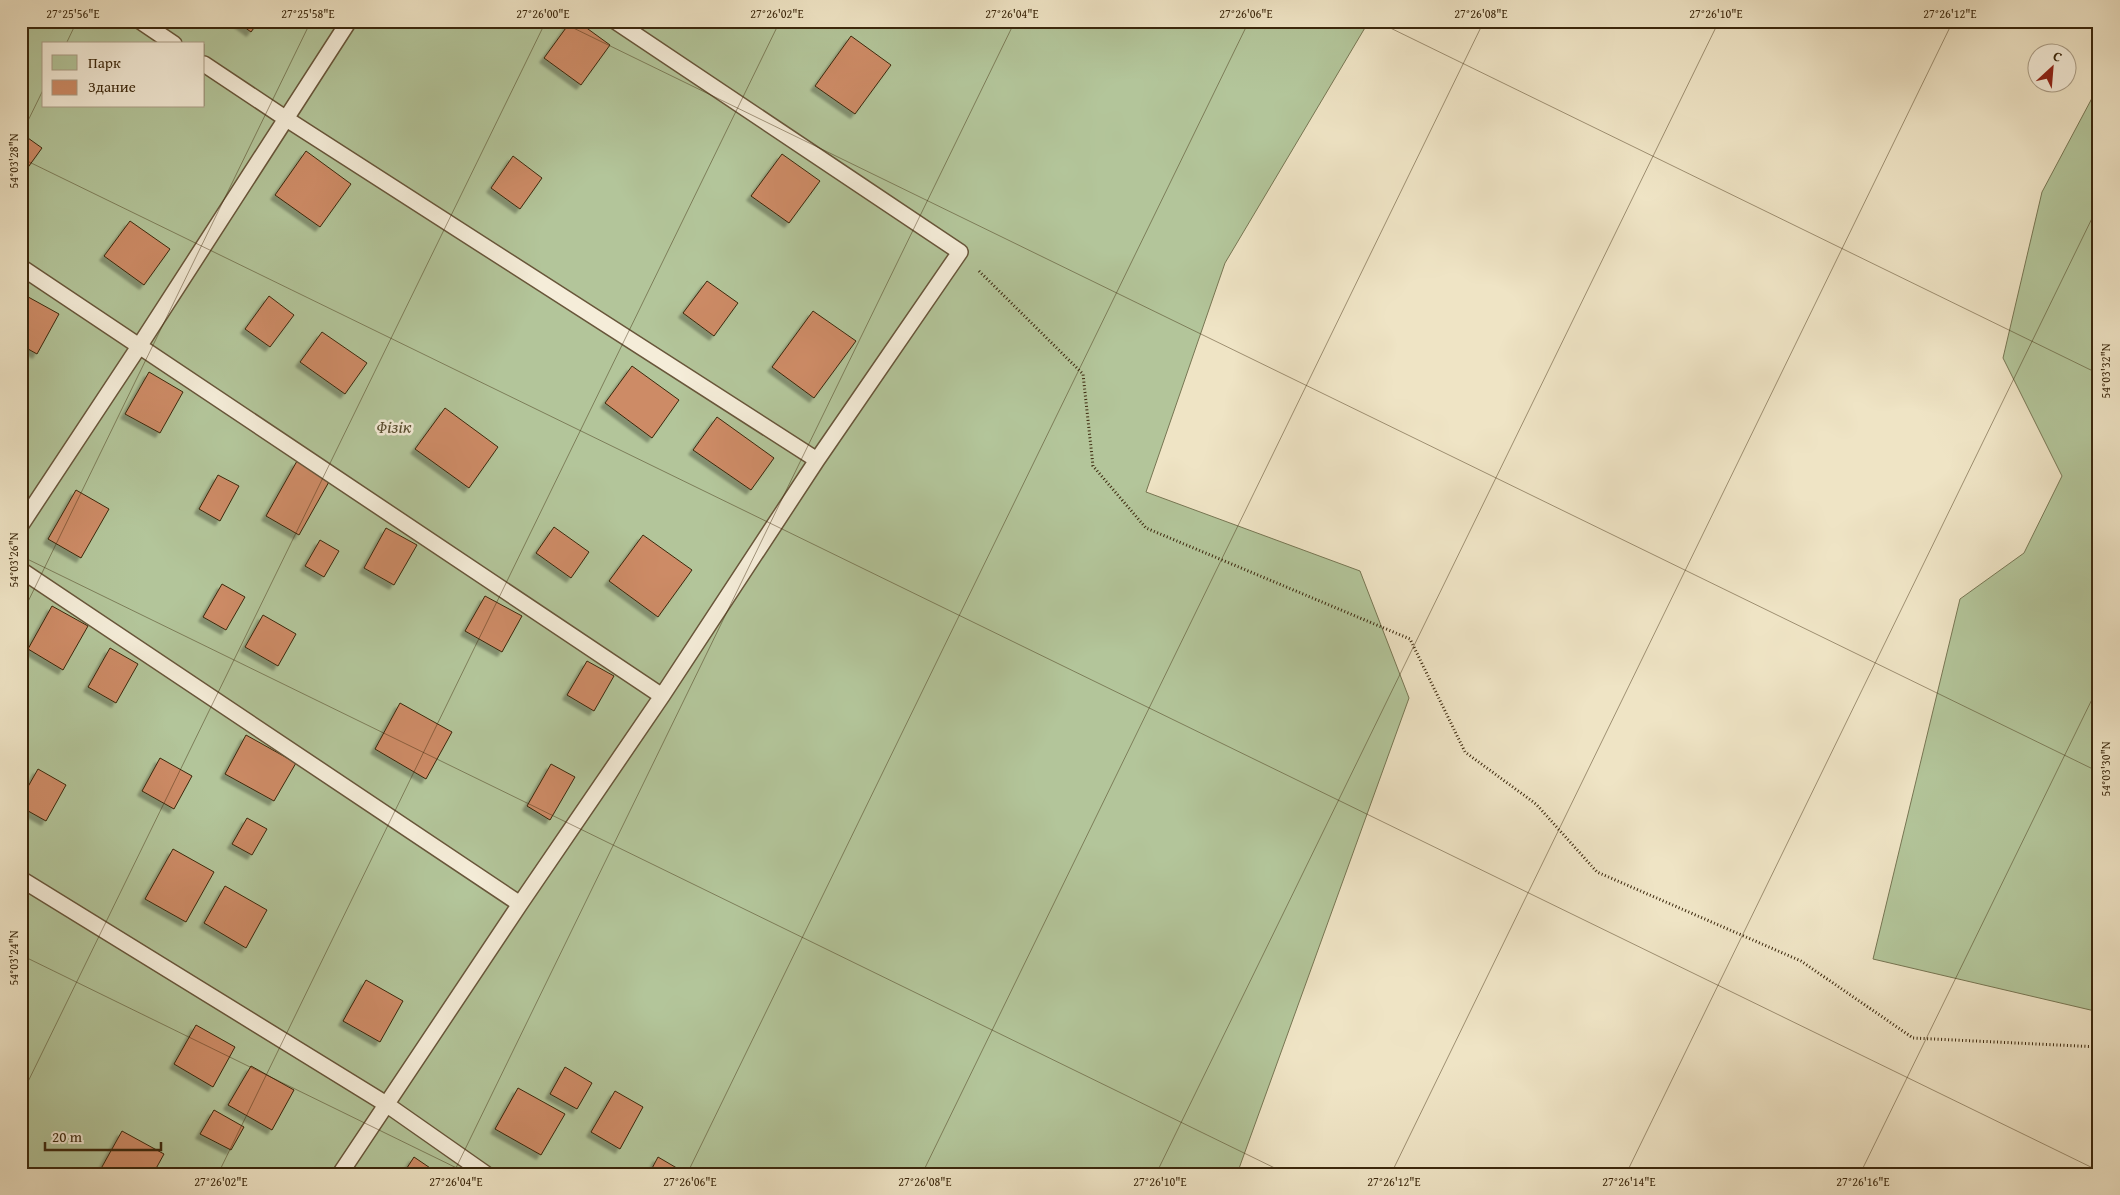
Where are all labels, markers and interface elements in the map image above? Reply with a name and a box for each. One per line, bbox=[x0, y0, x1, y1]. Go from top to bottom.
text: 27°25'56"E bbox=[46, 5, 100, 22]
text: 27°25'58"E bbox=[281, 5, 335, 22]
text: 27°26'00"E bbox=[516, 5, 570, 22]
text: 27°26'02"E bbox=[750, 5, 804, 22]
text: 27°26'04"E bbox=[985, 5, 1039, 22]
text: 27°26'06"E bbox=[1219, 5, 1273, 22]
text: 27°26'08"E bbox=[1454, 5, 1508, 22]
text: 27°26'10"E bbox=[1689, 5, 1743, 22]
text: 27°26'12"E bbox=[1923, 5, 1977, 22]
legend bbox=[42, 42, 205, 108]
north arrow bbox=[2028, 42, 2078, 92]
text: С bbox=[2050, 46, 2066, 67]
text: Парк bbox=[88, 52, 121, 73]
text: Здание bbox=[88, 76, 136, 97]
text: 54°03'28"N bbox=[5, 133, 22, 189]
text: 54°03'32"N bbox=[2097, 343, 2114, 399]
park label: Фізік bbox=[376, 413, 412, 440]
text: 54°03'26"N bbox=[5, 532, 22, 588]
text: 54°03'30"N bbox=[2097, 741, 2114, 797]
text: 54°03'24"N bbox=[5, 930, 22, 986]
scale bar bbox=[45, 1120, 161, 1152]
text: 20 m bbox=[52, 1126, 83, 1147]
text: 27°26'02"E bbox=[194, 1173, 248, 1190]
text: 27°26'04"E bbox=[429, 1173, 483, 1190]
text: 27°26'06"E bbox=[663, 1173, 717, 1190]
text: 27°26'08"E bbox=[898, 1173, 952, 1190]
text: 27°26'10"E bbox=[1133, 1173, 1187, 1190]
text: 27°26'12"E bbox=[1367, 1173, 1421, 1190]
text: 27°26'14"E bbox=[1602, 1173, 1656, 1190]
text: 27°26'16"E bbox=[1836, 1173, 1890, 1190]

